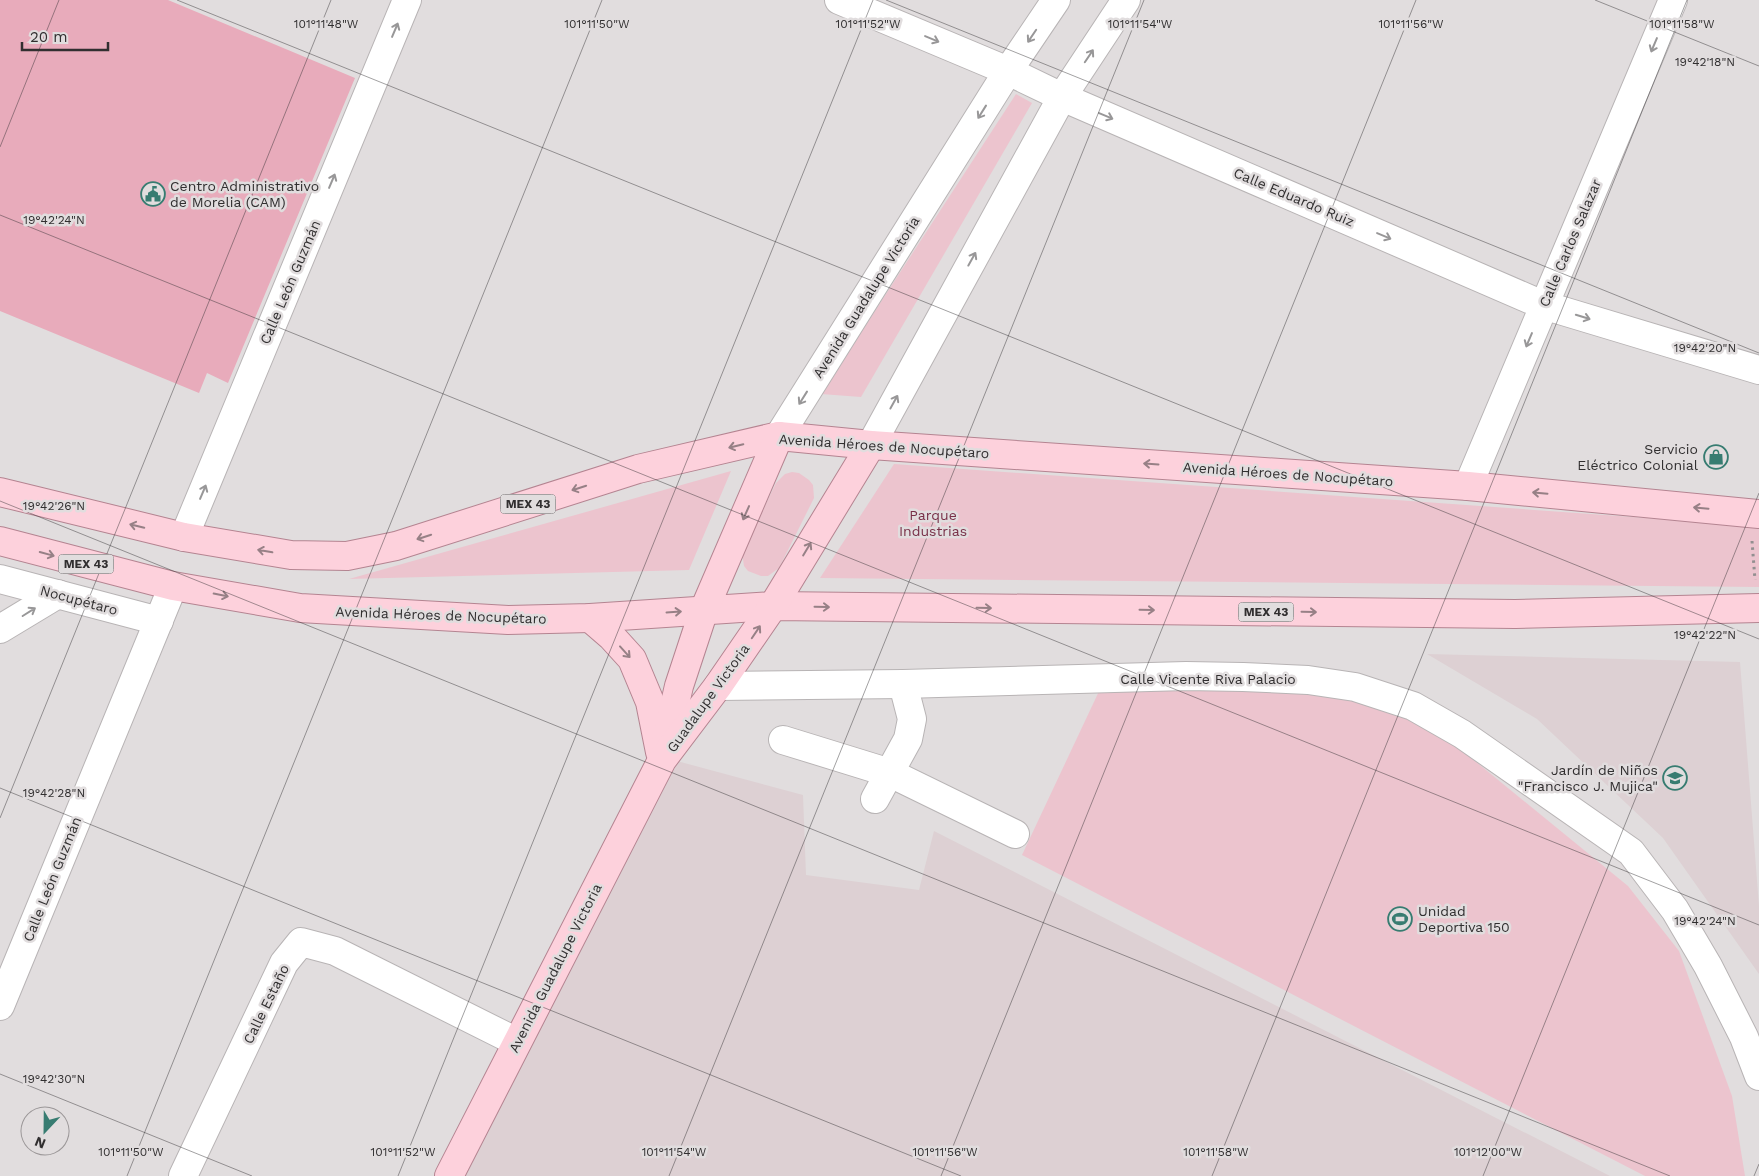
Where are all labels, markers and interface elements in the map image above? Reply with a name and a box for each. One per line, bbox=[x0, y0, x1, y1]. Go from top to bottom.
text: 101°11'48"W bbox=[294, 17, 359, 31]
text: 101°11'50"W bbox=[564, 17, 630, 31]
text: 101°11'52"W bbox=[836, 17, 901, 31]
text: 101°11'54"W bbox=[1108, 17, 1173, 31]
text: 101°11'56"W bbox=[1378, 17, 1444, 31]
text: 101°11'58"W bbox=[1649, 17, 1715, 31]
scale bar bbox=[22, 20, 109, 52]
one-way arrow bbox=[391, 23, 400, 38]
text: 20 m bbox=[30, 28, 68, 46]
one-way arrow bbox=[1027, 28, 1037, 42]
one-way arrow bbox=[924, 35, 939, 45]
one-way arrow bbox=[1648, 37, 1658, 52]
one-way arrow bbox=[1084, 50, 1094, 64]
text: 19°42'18"N bbox=[1675, 55, 1735, 69]
one-way arrow bbox=[977, 105, 987, 119]
one-way arrow bbox=[1098, 112, 1113, 122]
street label: Calle Eduardo Ruiz bbox=[1231, 164, 1357, 230]
one-way arrow bbox=[329, 173, 338, 188]
street label: Calle Carlos Salazar bbox=[1536, 177, 1604, 309]
place label: Centro Administrativo de Morelia (CAM) bbox=[170, 178, 319, 210]
public building icon: Centro Administrativo de Morelia (CAM) bbox=[140, 181, 166, 207]
text: 19°42'24"N bbox=[23, 213, 85, 227]
street label: Avenida Guadalupe Victoria bbox=[810, 213, 922, 381]
street label: Calle León Guzmán bbox=[257, 218, 323, 346]
one-way arrow bbox=[1376, 232, 1391, 242]
one-way arrow bbox=[968, 253, 978, 267]
one-way arrow bbox=[1575, 312, 1591, 322]
one-way arrow bbox=[1524, 332, 1533, 347]
text: 19°42'20"N bbox=[1674, 341, 1736, 355]
one-way arrow bbox=[798, 391, 808, 405]
one-way arrow bbox=[890, 395, 900, 410]
street label: Avenida Héroes de Nocupétaro bbox=[778, 431, 990, 461]
place label: Servicio Eléctrico Colonial bbox=[1577, 441, 1699, 473]
one-way arrow bbox=[729, 442, 745, 451]
shop icon: Servicio Eléctrico Colonial bbox=[1703, 444, 1729, 470]
street label: Avenida Héroes de Nocupétaro bbox=[1182, 459, 1394, 489]
one-way arrow bbox=[1143, 460, 1159, 469]
one-way arrow bbox=[571, 483, 587, 493]
one-way arrow bbox=[198, 485, 208, 500]
one-way arrow bbox=[1532, 488, 1548, 498]
road number: MEX 43 bbox=[500, 494, 556, 514]
text: 19°42'26"N bbox=[23, 499, 85, 513]
one-way arrow bbox=[1694, 504, 1710, 513]
one-way arrow bbox=[740, 505, 750, 520]
park label: Parque Industrias bbox=[899, 507, 967, 539]
one-way arrow bbox=[129, 520, 145, 530]
one-way arrow bbox=[417, 533, 433, 543]
one-way arrow bbox=[803, 543, 813, 557]
one-way arrow bbox=[257, 545, 273, 555]
one-way arrow bbox=[39, 549, 55, 559]
road number: MEX 43 bbox=[58, 554, 114, 574]
street label: Nocupétaro bbox=[39, 582, 119, 618]
one-way arrow bbox=[212, 591, 228, 601]
one-way arrow bbox=[813, 602, 829, 612]
road number: MEX 43 bbox=[1238, 602, 1294, 622]
street label: Avenida Héroes de Nocupétaro bbox=[335, 603, 547, 627]
one-way arrow bbox=[976, 604, 992, 613]
one-way arrow bbox=[1138, 605, 1154, 615]
one-way arrow bbox=[21, 606, 35, 616]
one-way arrow bbox=[666, 607, 682, 616]
one-way arrow bbox=[1300, 607, 1317, 617]
one-way arrow bbox=[750, 625, 761, 639]
text: 19°42'22"N bbox=[1674, 628, 1736, 642]
street label: Guadalupe Victoria bbox=[663, 641, 753, 755]
one-way arrow bbox=[619, 646, 631, 659]
street label: Calle Vicente Riva Palacio bbox=[1120, 671, 1296, 687]
place label: Jardín de Niños "Francisco J. Mujica" bbox=[1518, 762, 1658, 794]
school or university icon: Jardín de Niños "Francisco J. Mujica" bbox=[1662, 765, 1688, 791]
text: 19°42'28"N bbox=[23, 786, 85, 800]
street label: Calle León Guzmán bbox=[20, 814, 84, 944]
street label: Avenida Guadalupe Victoria bbox=[505, 881, 605, 1055]
place label: Unidad Deportiva 150 bbox=[1418, 903, 1510, 935]
sports icon: Unidad Deportiva 150 bbox=[1387, 906, 1413, 932]
text: 19°42'24"N bbox=[1674, 914, 1736, 928]
street label: Calle Estaño bbox=[240, 962, 292, 1046]
text: 19°42'30"N bbox=[23, 1072, 85, 1086]
north arrow bbox=[20, 1106, 70, 1156]
text: N bbox=[32, 1134, 48, 1152]
text: 101°11'50"W bbox=[98, 1145, 164, 1159]
text: 101°11'52"W bbox=[371, 1145, 436, 1159]
text: 101°11'54"W bbox=[642, 1145, 707, 1159]
text: 101°11'56"W bbox=[912, 1145, 978, 1159]
text: 101°11'58"W bbox=[1183, 1145, 1249, 1159]
text: 101°12'00"W bbox=[1454, 1145, 1523, 1159]

